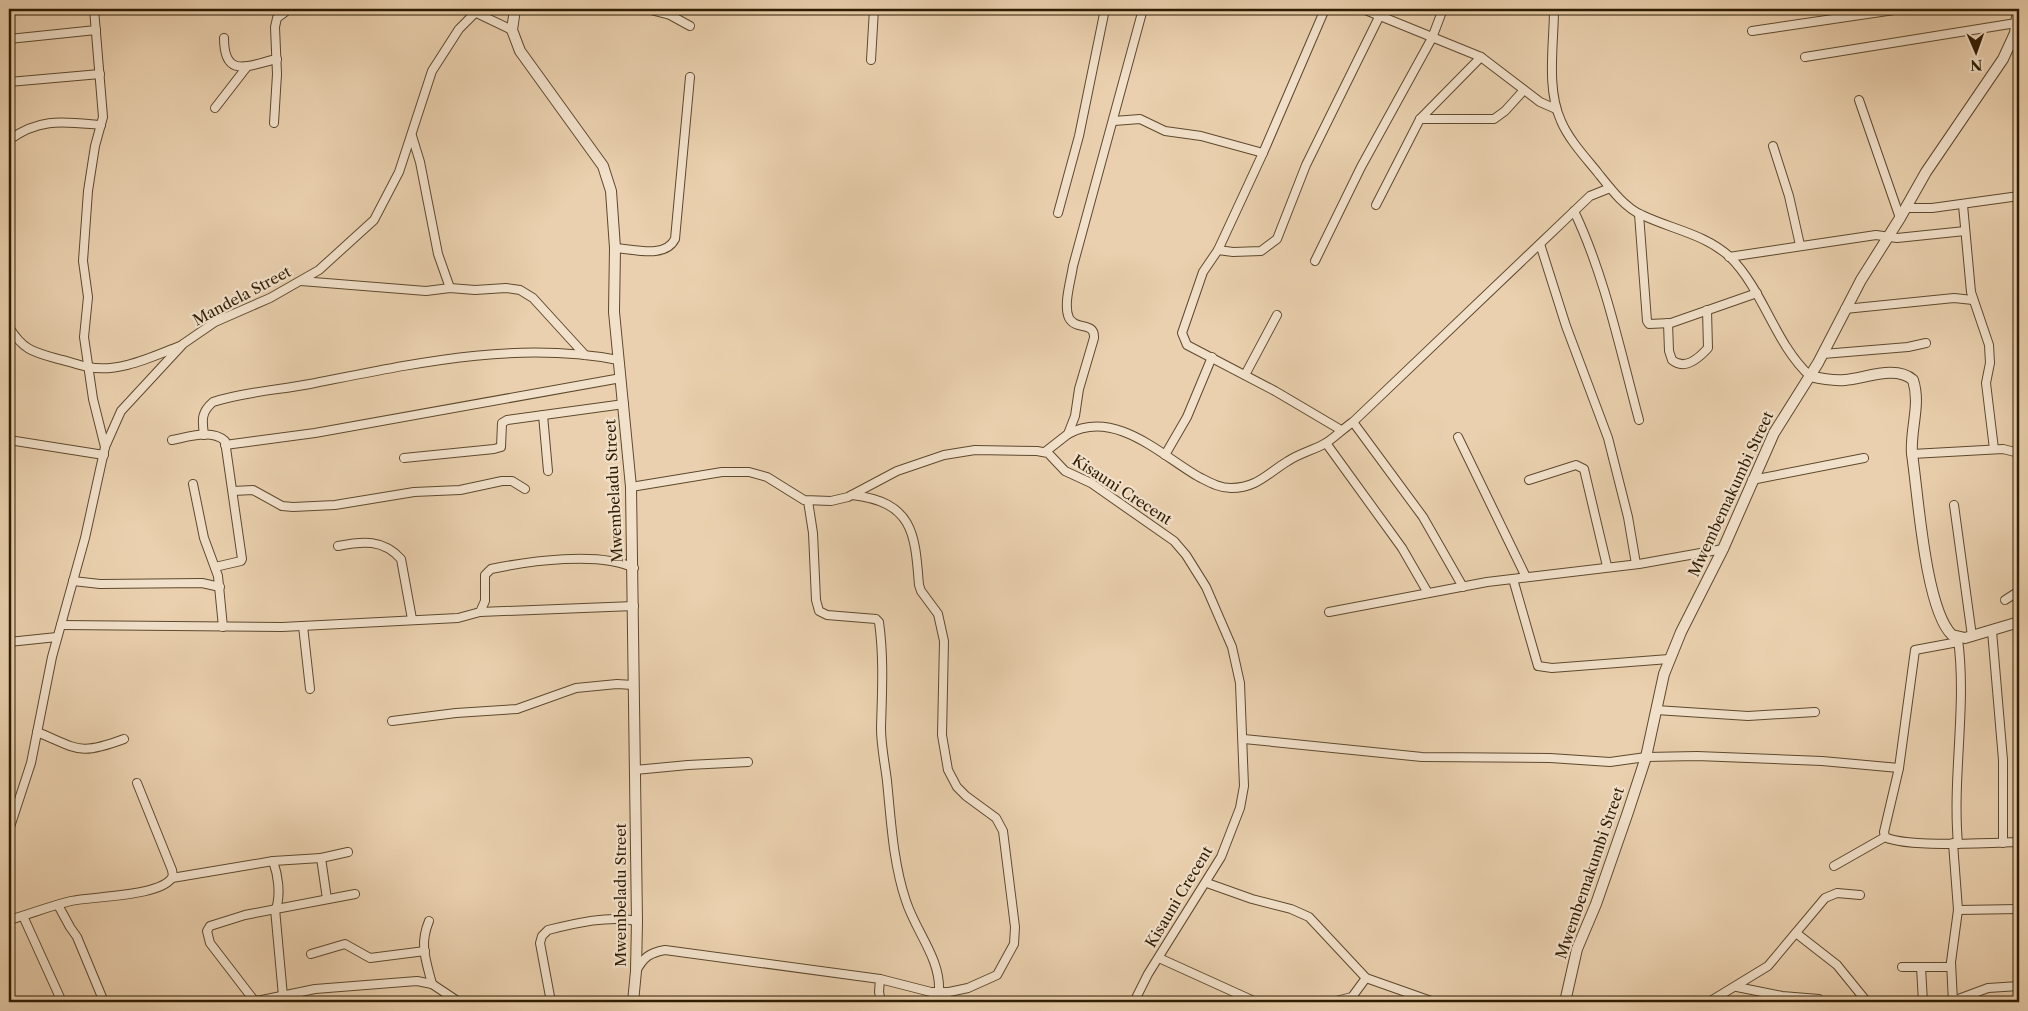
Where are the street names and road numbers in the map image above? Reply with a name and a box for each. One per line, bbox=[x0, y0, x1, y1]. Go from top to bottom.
street label: Mandela Street bbox=[189, 261, 295, 329]
street label: Mwembemakumbi Street bbox=[1684, 407, 1778, 580]
street label: Mwembeladu Street bbox=[600, 418, 627, 563]
street label: Kisauni Crecent bbox=[1069, 450, 1176, 529]
street label: Mwembemakumbi Street bbox=[1551, 784, 1628, 961]
street label: Mwembeladu Street bbox=[611, 822, 630, 967]
street label: Kisauni Crecent bbox=[1141, 842, 1217, 951]

